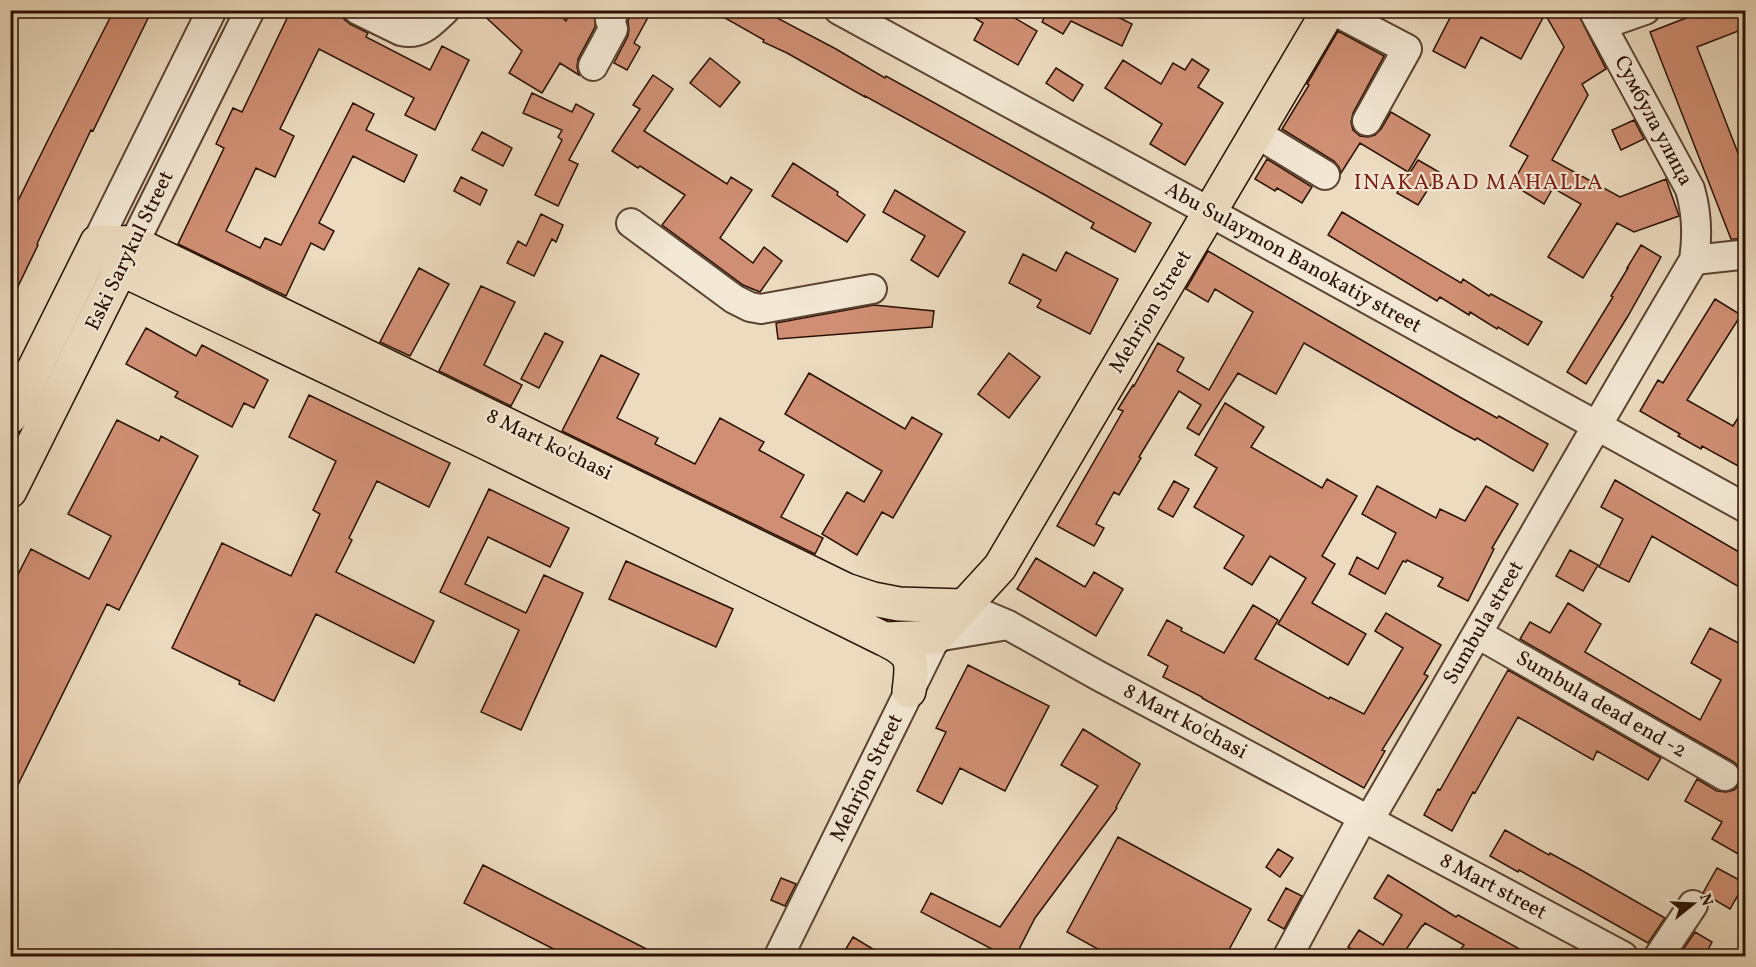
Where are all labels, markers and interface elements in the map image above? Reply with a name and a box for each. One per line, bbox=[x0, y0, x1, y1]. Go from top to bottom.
street label: Сумбула улица bbox=[1606, 51, 1700, 191]
street label: Eski Sarykul Street bbox=[79, 166, 181, 336]
district label: INAKABAD MAHALLA bbox=[1354, 168, 1604, 199]
street label: Abu Sulaymon Banokatiy street bbox=[1159, 175, 1427, 341]
street label: Mehrjon Street bbox=[1103, 245, 1199, 379]
street label: 8 Mart ko'chasi bbox=[481, 402, 617, 488]
street label: Sumbula street bbox=[1437, 556, 1531, 690]
street label: Sumbula dead end -2 bbox=[1510, 644, 1692, 766]
street label: 8 Mart ko'chasi bbox=[1118, 677, 1252, 767]
street label: Mehrjon Street bbox=[823, 709, 911, 847]
street label: 8 Mart street bbox=[1434, 847, 1552, 927]
north arrow bbox=[1663, 874, 1723, 934]
text: N bbox=[1693, 891, 1718, 909]

